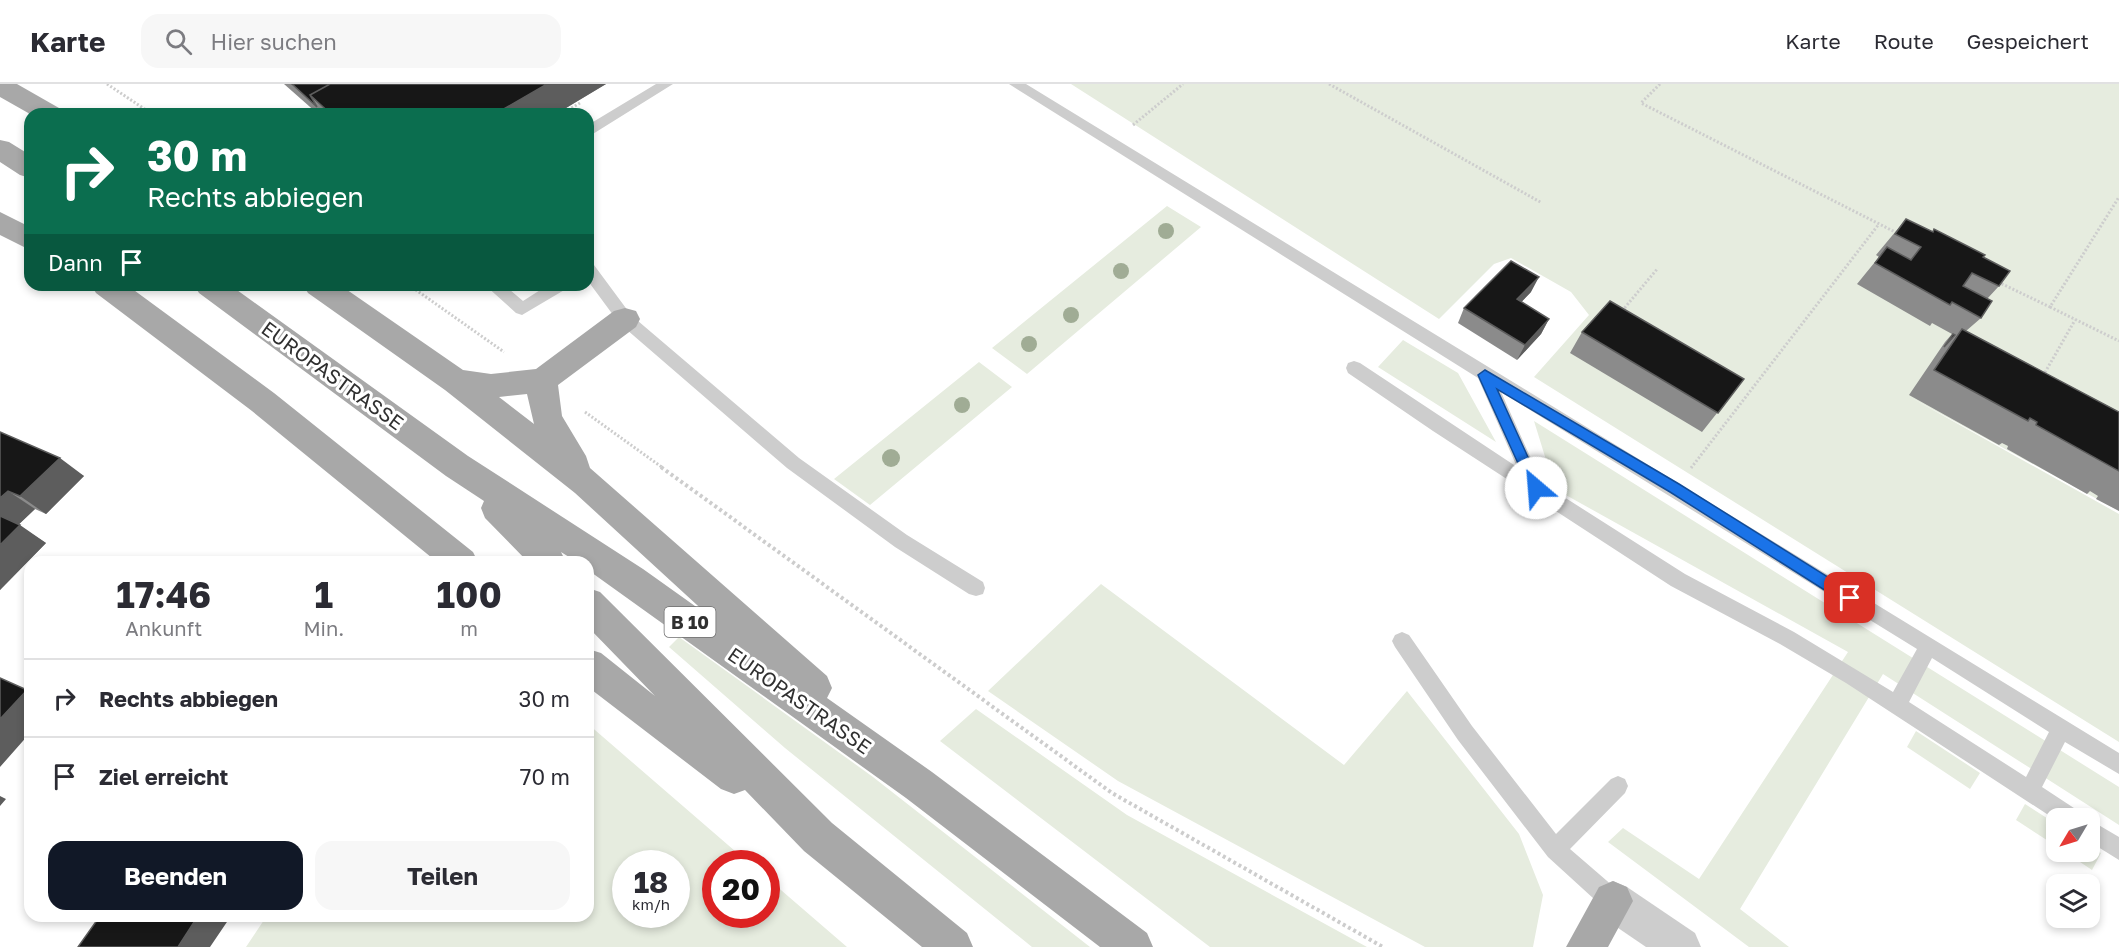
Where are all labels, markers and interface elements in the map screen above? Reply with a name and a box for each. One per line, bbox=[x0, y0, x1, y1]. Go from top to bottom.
search box bbox=[141, 14, 561, 68]
text: Karte bbox=[30, 25, 105, 58]
icon: search bbox=[162, 25, 195, 58]
text: Hier suchen bbox=[210, 28, 337, 55]
text: Karte bbox=[1785, 28, 1841, 54]
text: Route bbox=[1874, 28, 1934, 54]
text: Gespeichert bbox=[1967, 28, 2089, 54]
text: 30 m bbox=[147, 130, 247, 180]
icon: right bbox=[48, 132, 126, 210]
text: Rechts abbiegen bbox=[147, 181, 364, 213]
icon: arrive bbox=[115, 246, 148, 279]
text: Dann bbox=[48, 249, 103, 276]
street label: EUROPASTRASSE bbox=[257, 315, 409, 435]
position arrow bbox=[1504, 456, 1568, 520]
pin bbox=[1824, 572, 1875, 623]
text: 17:46 bbox=[116, 573, 211, 616]
text: 1 bbox=[315, 573, 333, 616]
text: 100 bbox=[436, 573, 502, 616]
icon: arrive bbox=[1833, 581, 1866, 614]
road number: B 10 bbox=[664, 607, 716, 637]
text: Ankunft bbox=[125, 616, 202, 640]
text: Min. bbox=[303, 616, 344, 640]
text: m bbox=[460, 616, 478, 640]
street label: EUROPASTRASSE bbox=[724, 642, 876, 758]
icon: right bbox=[48, 682, 81, 715]
text: Rechts abbiegen bbox=[99, 685, 278, 712]
text: 30 m bbox=[519, 685, 570, 712]
icon: arrive bbox=[48, 760, 81, 793]
text: Ziel erreicht bbox=[99, 763, 228, 790]
text: 70 m bbox=[520, 763, 570, 790]
north arrow bbox=[2046, 808, 2100, 862]
map controls bbox=[2046, 808, 2100, 928]
button: Beenden bbox=[48, 841, 303, 910]
button: Teilen bbox=[315, 841, 570, 910]
speed limit sign: 20 bbox=[702, 850, 780, 928]
text: 18 bbox=[634, 864, 668, 900]
button: layers bbox=[2046, 874, 2100, 928]
text: km/h bbox=[632, 895, 670, 913]

